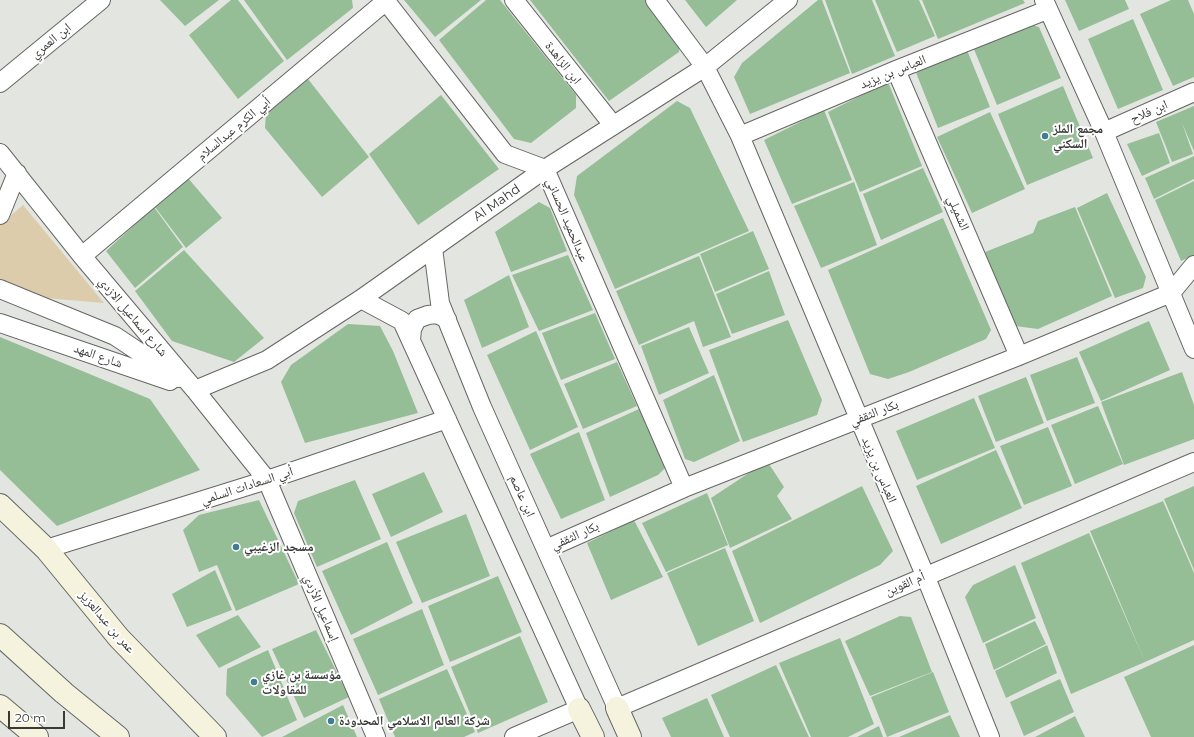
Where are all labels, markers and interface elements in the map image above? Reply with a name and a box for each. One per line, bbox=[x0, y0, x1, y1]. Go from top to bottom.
street label: ابن العمري bbox=[28, 20, 74, 62]
street label: ابن الزاهدة bbox=[541, 39, 585, 87]
street label: العباس بن يزيد bbox=[858, 52, 928, 92]
street label: أبي الكرم عبدالسلام bbox=[194, 94, 274, 164]
street label: ابن فلاح bbox=[1128, 97, 1170, 127]
place label: مجمع الملز السكني bbox=[1053, 121, 1103, 152]
marker: مجمع الملز السكني bbox=[1040, 131, 1050, 141]
street label: عبدالحميد الحساني bbox=[542, 176, 592, 264]
street label: Al Mahd bbox=[470, 181, 524, 225]
street label: الشميلي bbox=[944, 193, 972, 233]
street label: شارع اسماعيل الازدي bbox=[95, 274, 171, 360]
street label: شارع المهد bbox=[72, 340, 124, 372]
street label: بكار الثقفي bbox=[848, 397, 900, 429]
street label: العباس بن يزيد bbox=[858, 435, 900, 505]
street label: أبي السعادات السلمي bbox=[199, 464, 295, 508]
street label: ابن عاصم bbox=[506, 472, 538, 520]
street label: بكار الثقفي bbox=[549, 519, 601, 553]
place label: مسجد الزغيبي bbox=[244, 539, 314, 555]
marker: مسجد الزغيبي bbox=[231, 542, 241, 552]
street label: أم القوين bbox=[883, 569, 927, 599]
street label: إسماعيل الأزدي bbox=[300, 572, 342, 644]
street label: عمر بن عبدالعزيز bbox=[76, 587, 138, 657]
place label: مؤسسة بن غازي للمقاولات bbox=[262, 667, 341, 698]
marker: مؤسسة بن غازي للمقاولات bbox=[249, 677, 259, 687]
scale bar bbox=[10, 703, 67, 729]
text: 20 m bbox=[15, 710, 46, 725]
place label: شركة العالم الاسلامي المحدودة bbox=[339, 713, 490, 729]
marker: شركة العالم الاسلامي المحدودة bbox=[326, 716, 336, 726]

